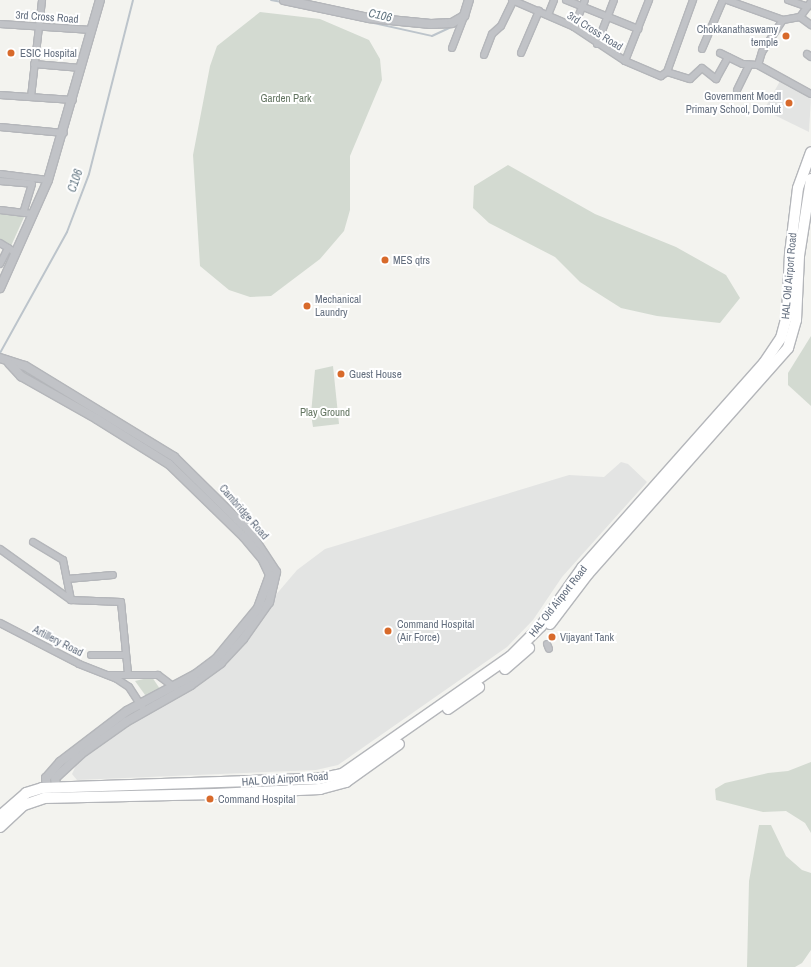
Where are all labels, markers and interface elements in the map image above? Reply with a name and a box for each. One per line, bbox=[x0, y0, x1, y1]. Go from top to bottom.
water label: C106 bbox=[367, 6, 393, 26]
street label: 3rd Cross Road bbox=[15, 8, 79, 26]
street label: 3rd Cross Road bbox=[565, 9, 625, 53]
place label: Chokkanathaswamy temple bbox=[697, 23, 778, 49]
marker: Chokkanathaswamy temple bbox=[781, 31, 791, 41]
place label: ESIC Hospital bbox=[20, 46, 77, 60]
marker: ESIC Hospital bbox=[5, 47, 17, 59]
place label: Government Moedl Primary School, Domlut bbox=[686, 90, 781, 116]
park label: Garden Park bbox=[260, 91, 312, 105]
marker: Government Moedl Primary School, Domlut bbox=[784, 98, 794, 108]
water label: C106 bbox=[65, 168, 87, 194]
street label: HAL Old Airport Road bbox=[779, 232, 799, 320]
place label: MES qtrs bbox=[393, 253, 430, 267]
marker: MES qtrs bbox=[380, 255, 390, 265]
place label: Mechanical Laundry bbox=[315, 293, 361, 319]
marker: Mechanical Laundry bbox=[302, 301, 312, 311]
place label: Guest House bbox=[349, 367, 402, 381]
marker: Guest House bbox=[336, 369, 346, 379]
park label: Play Ground bbox=[300, 405, 350, 419]
street label: Cambridge Road bbox=[216, 482, 272, 542]
street label: HAL Old Airport Road bbox=[526, 562, 590, 640]
place label: Command Hospital (Air Force) bbox=[397, 618, 474, 644]
street label: Artillery Road bbox=[31, 623, 85, 659]
marker: Command Hospital (Air Force) bbox=[382, 625, 394, 637]
place label: Vijayant Tank bbox=[560, 630, 614, 644]
marker: Vijayant Tank bbox=[547, 632, 557, 642]
street label: HAL Old Airport Road bbox=[241, 769, 329, 789]
place label: Command Hospital bbox=[218, 792, 295, 806]
marker: Command Hospital bbox=[205, 794, 215, 804]

